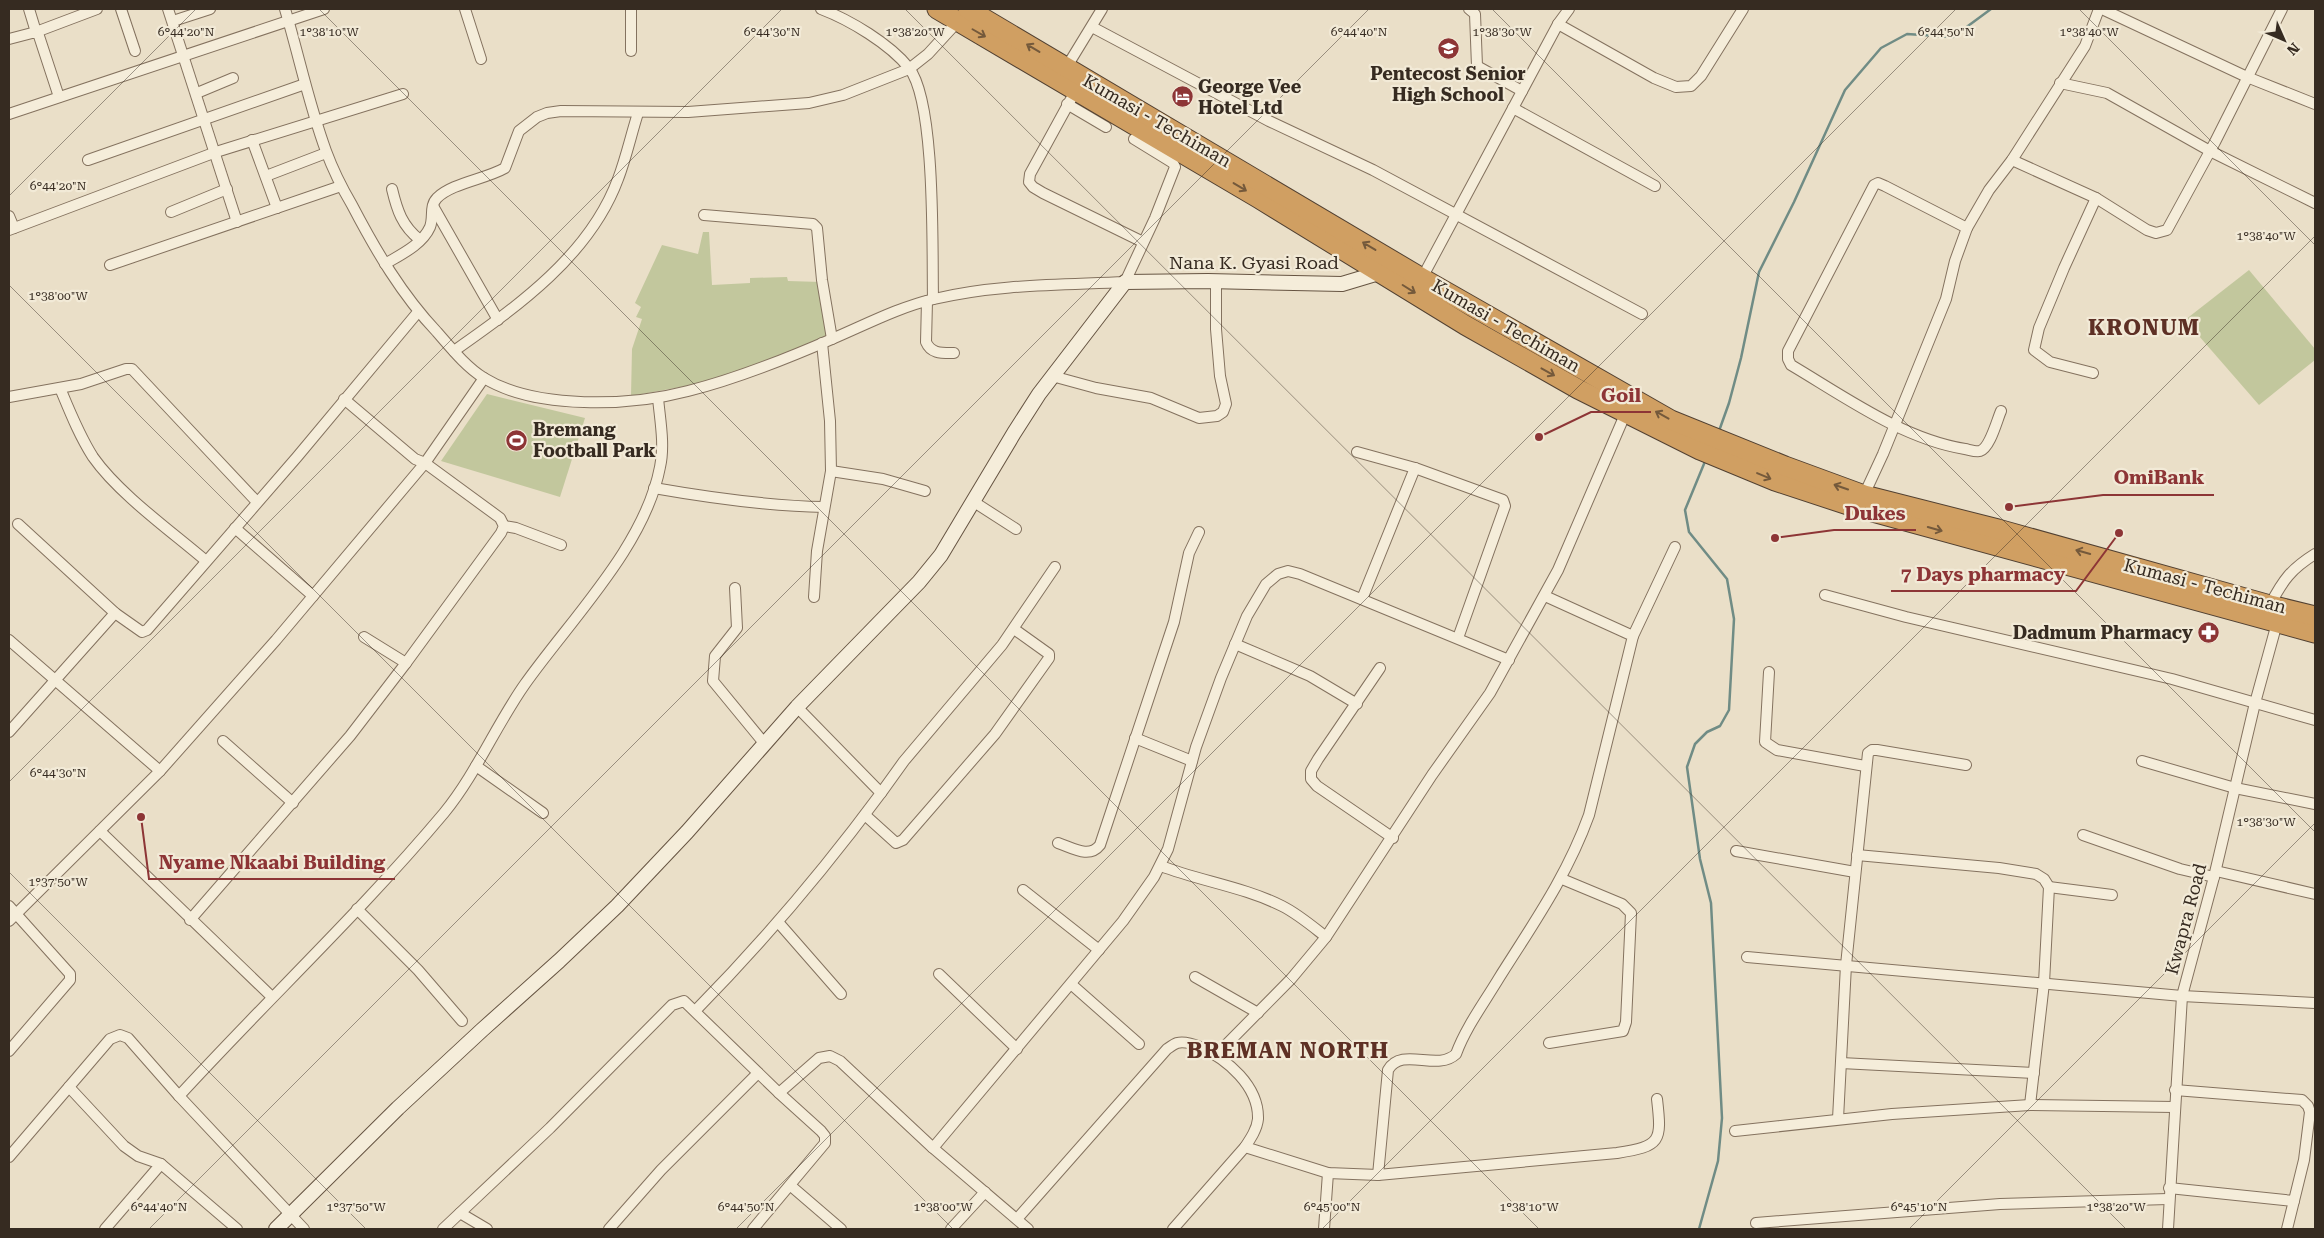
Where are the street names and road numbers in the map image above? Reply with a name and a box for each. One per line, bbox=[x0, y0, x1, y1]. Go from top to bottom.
street label: Kumasi - Techiman bbox=[1080, 70, 1235, 172]
street label: Nana K. Gyasi Road bbox=[1169, 252, 1339, 273]
street label: Kumasi - Techiman bbox=[1429, 275, 1584, 377]
street label: Kumasi - Techiman bbox=[2122, 554, 2289, 617]
street label: Kwapra Road bbox=[2161, 861, 2211, 977]

